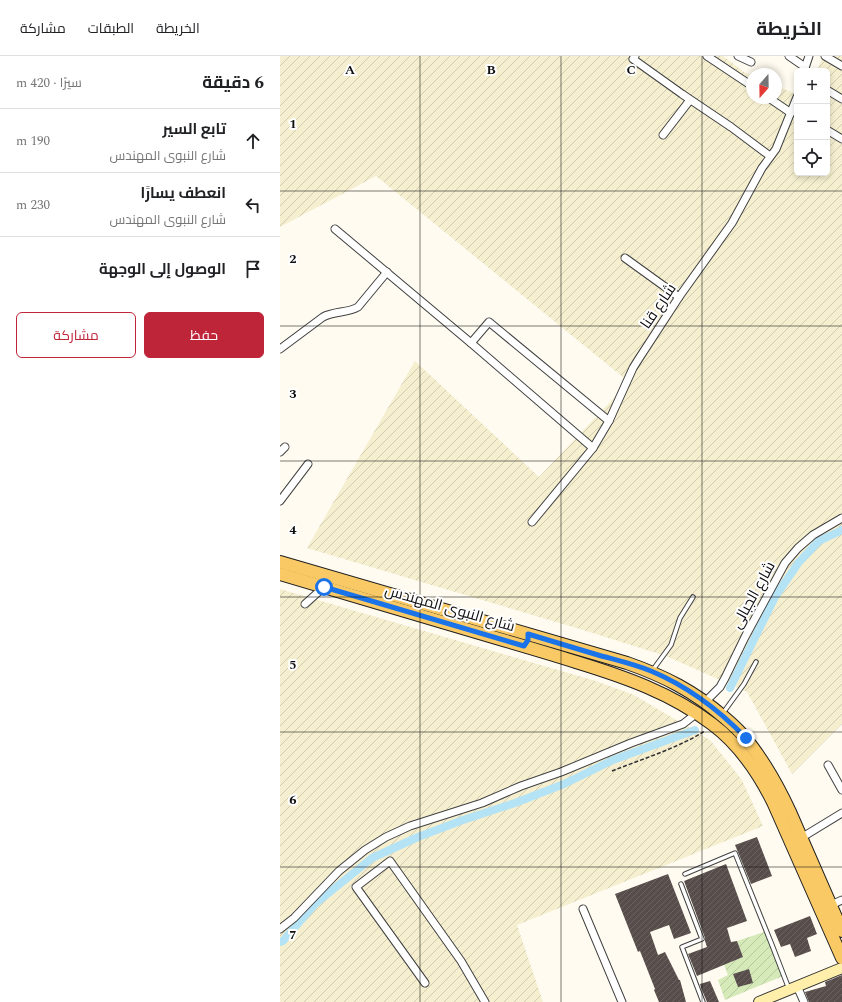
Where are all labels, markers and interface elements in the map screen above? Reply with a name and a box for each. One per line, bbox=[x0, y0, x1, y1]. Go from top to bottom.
text: الخريطة bbox=[756, 15, 822, 44]
text: مشاركة bbox=[20, 18, 66, 39]
text: الطبقات bbox=[88, 18, 134, 39]
text: الخريطة bbox=[156, 18, 200, 39]
text: A bbox=[345, 60, 355, 80]
text: B bbox=[486, 60, 496, 80]
text: C bbox=[626, 60, 636, 80]
north arrow bbox=[746, 68, 782, 104]
map controls bbox=[794, 68, 830, 176]
button: + bbox=[794, 68, 830, 104]
text: 6 دقيقة bbox=[202, 70, 264, 96]
text: سيرًا · 420 m bbox=[16, 73, 82, 93]
button: − bbox=[794, 104, 830, 140]
text: 1 bbox=[289, 114, 297, 134]
text: تابع السير bbox=[163, 118, 226, 141]
icon: ahead bbox=[242, 130, 264, 152]
text: 190 m bbox=[16, 131, 50, 151]
button: locate bbox=[794, 140, 830, 176]
text: شارع النبوى المهندس bbox=[109, 146, 226, 166]
text: انعطف يسارًا bbox=[140, 182, 226, 205]
icon: left bbox=[242, 194, 264, 216]
text: 230 m bbox=[16, 195, 50, 215]
text: شارع النبوى المهندس bbox=[109, 210, 226, 230]
text: 2 bbox=[289, 249, 297, 269]
text: الوصول إلى الوجهة bbox=[99, 258, 226, 281]
icon: arrive bbox=[242, 258, 264, 280]
street label: شارع قنا bbox=[635, 279, 682, 334]
button: مشاركة bbox=[16, 312, 136, 358]
button: حفظ bbox=[144, 312, 264, 358]
text: 3 bbox=[289, 384, 297, 404]
text: 4 bbox=[289, 520, 297, 540]
street label: شارع الجبالى bbox=[725, 557, 781, 633]
route start bbox=[315, 578, 333, 596]
street label: شارع النبوى المهندس bbox=[382, 579, 518, 638]
text: 5 bbox=[289, 655, 297, 675]
route end bbox=[737, 729, 755, 747]
text: 6 bbox=[289, 790, 297, 810]
text: 7 bbox=[289, 925, 297, 945]

